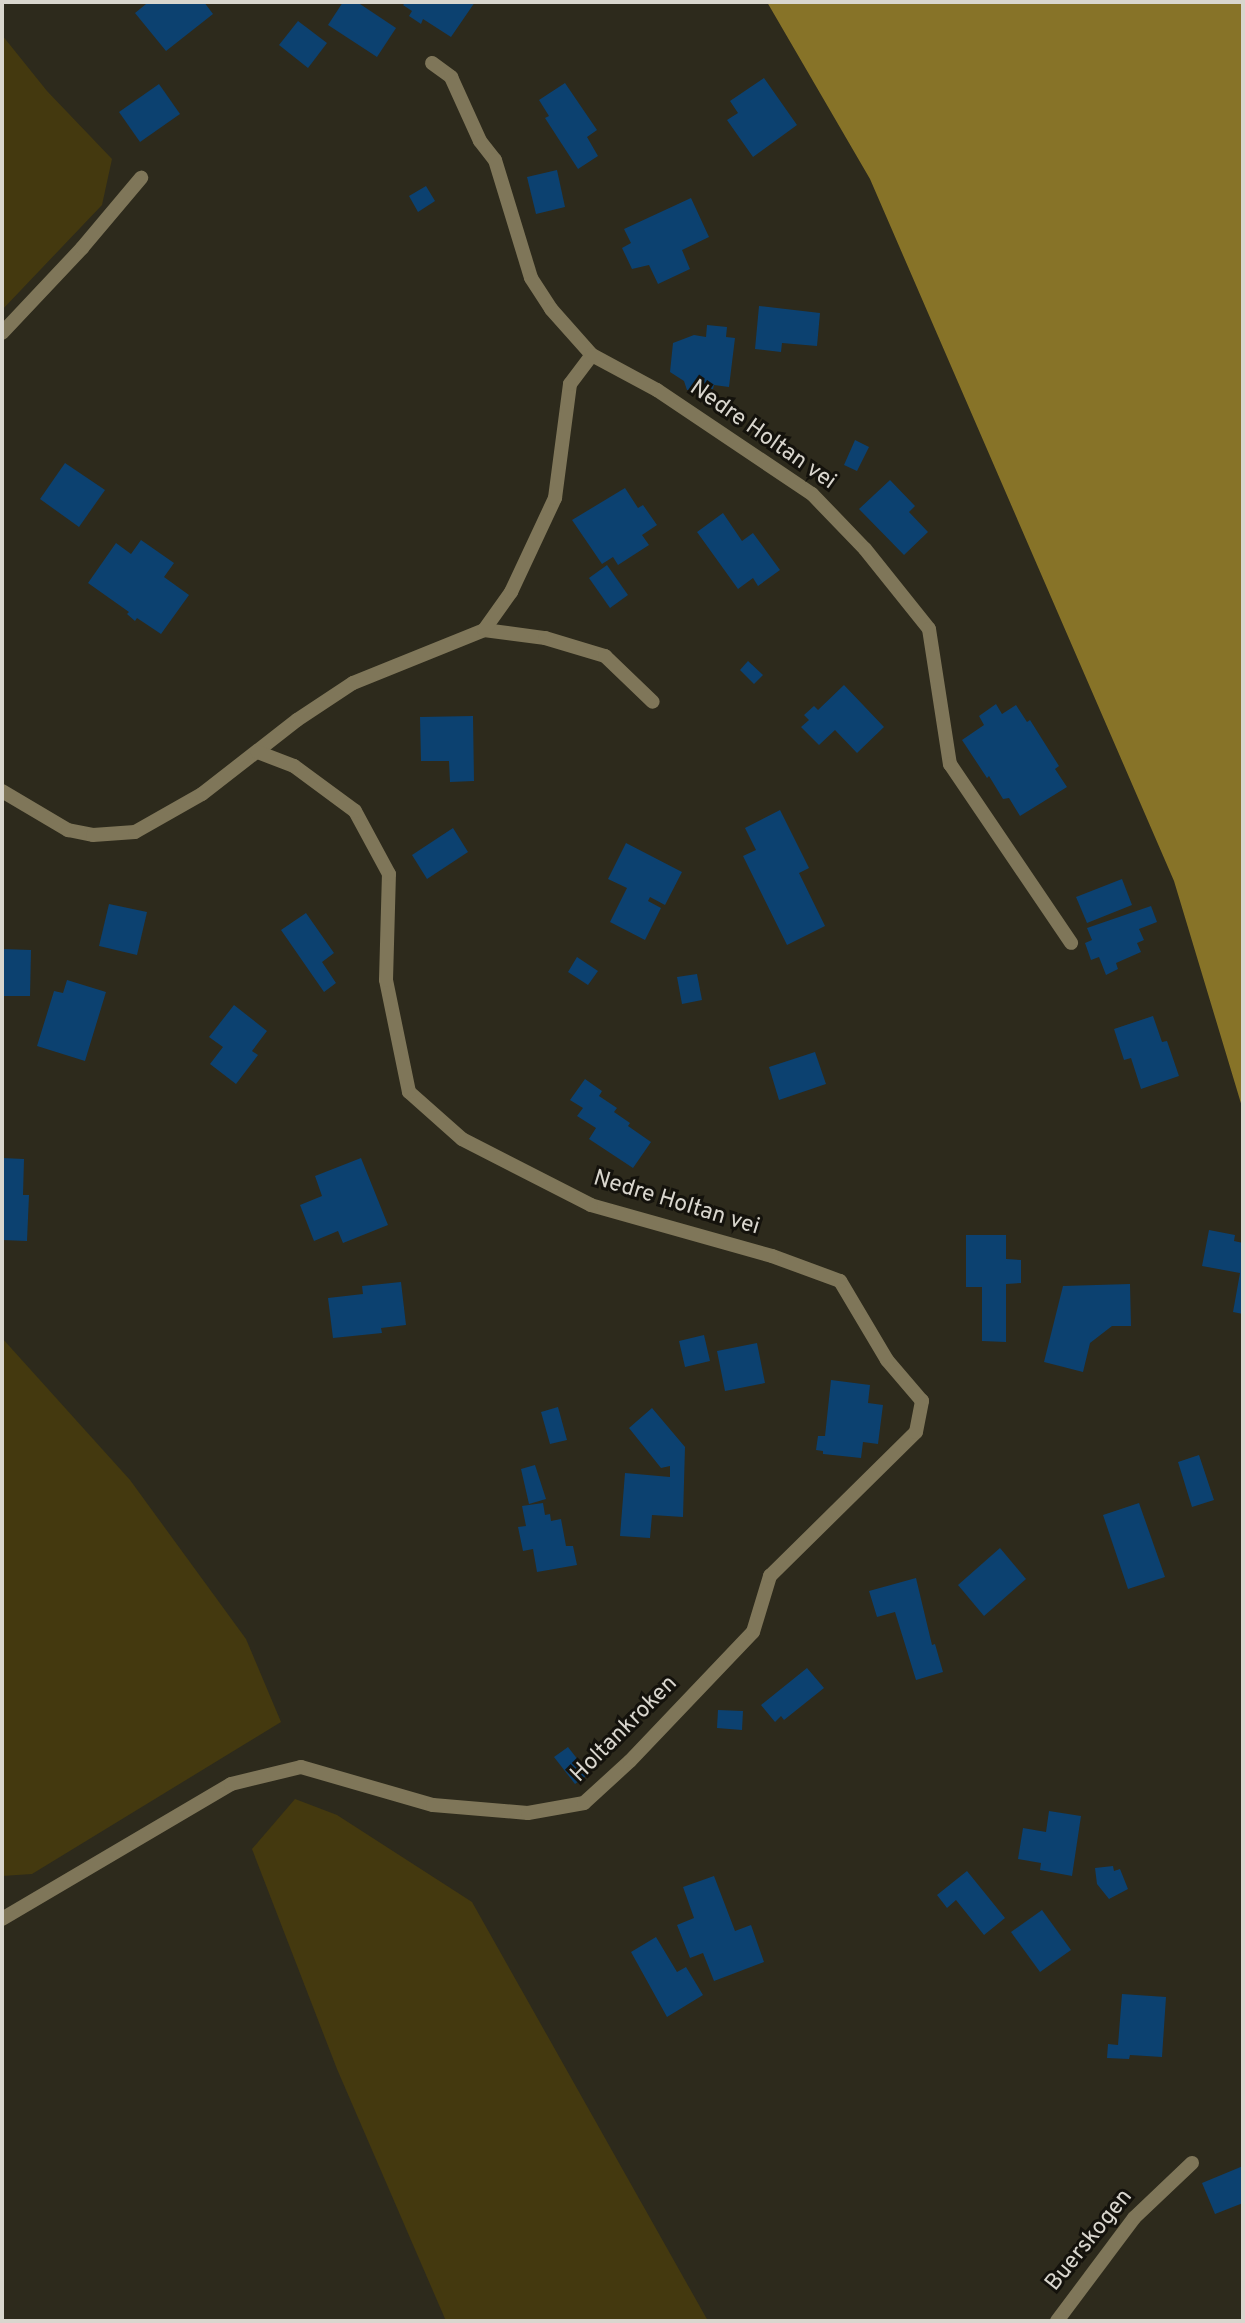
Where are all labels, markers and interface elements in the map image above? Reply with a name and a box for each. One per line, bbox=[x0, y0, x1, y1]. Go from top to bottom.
street label: Nedre Holtan vei bbox=[684, 375, 840, 497]
street label: Nedre Holtan vei bbox=[590, 1166, 762, 1242]
street label: Holtankroken bbox=[566, 1671, 684, 1789]
street label: Buerskogen bbox=[1041, 2184, 1139, 2298]

